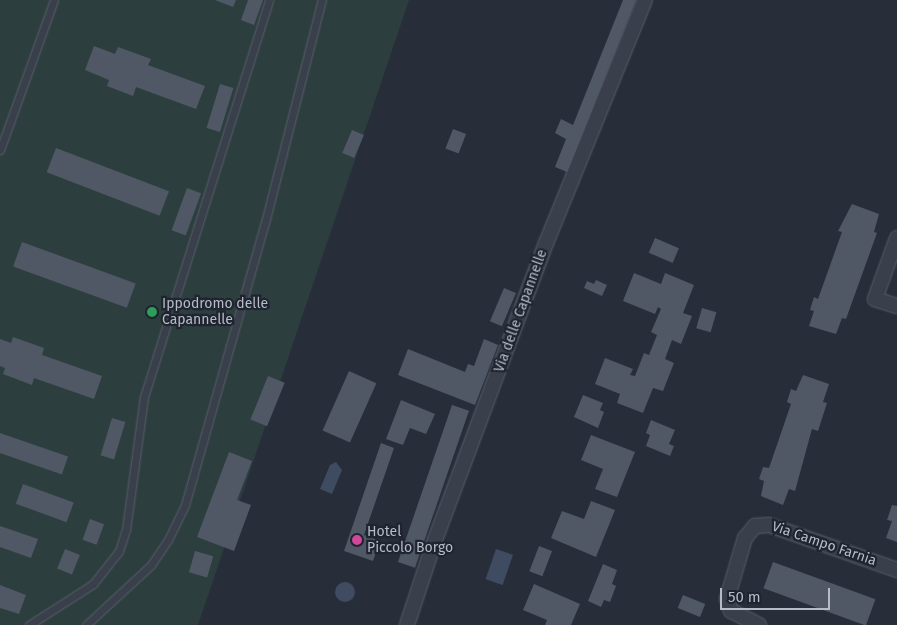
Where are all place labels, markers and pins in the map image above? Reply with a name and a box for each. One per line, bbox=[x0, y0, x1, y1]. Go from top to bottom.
place label: Ippodromo delle Capannelle bbox=[162, 296, 268, 328]
marker: Ippodromo delle Capannelle bbox=[146, 306, 158, 318]
place label: Hotel Piccolo Borgo bbox=[367, 524, 453, 556]
marker: Hotel Piccolo Borgo bbox=[351, 534, 363, 546]

